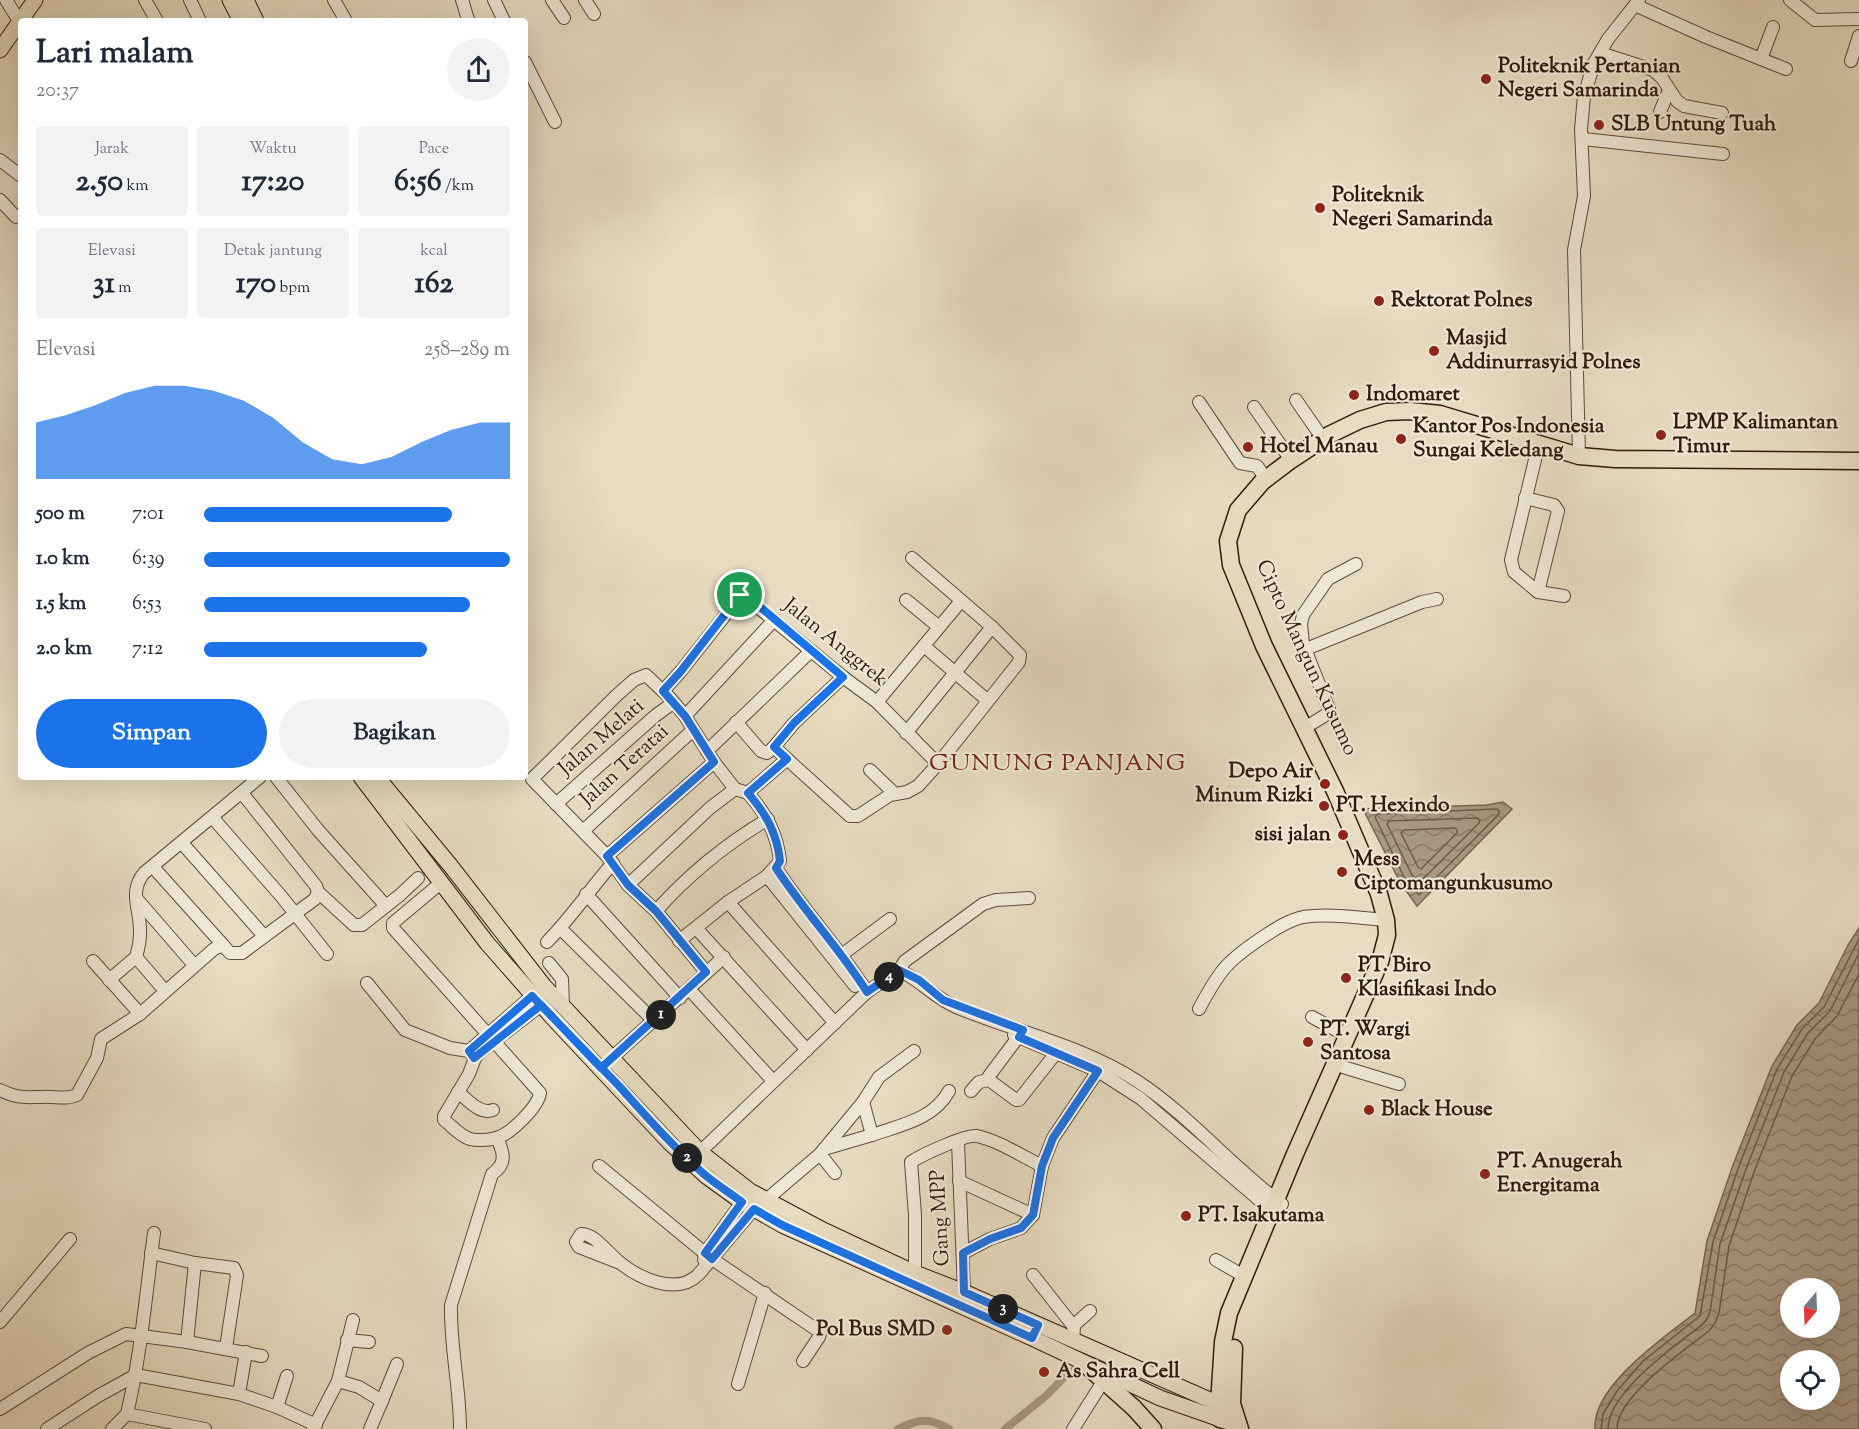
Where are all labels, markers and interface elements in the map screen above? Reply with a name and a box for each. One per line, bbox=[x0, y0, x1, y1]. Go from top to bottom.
text: Lari malam bbox=[36, 30, 194, 78]
button: share bbox=[447, 38, 510, 101]
place label: Politeknik Pertanian Negeri Samarinda bbox=[1498, 52, 1681, 106]
marker: Politeknik Pertanian Negeri Samarinda bbox=[1479, 72, 1493, 86]
text: 20:37 bbox=[36, 77, 79, 106]
place label: SLB Untung Tuah bbox=[1611, 110, 1777, 140]
marker: SLB Untung Tuah bbox=[1592, 118, 1606, 132]
text: Jarak bbox=[95, 138, 129, 161]
text: Waktu bbox=[249, 138, 297, 161]
text: Pace bbox=[419, 138, 449, 161]
text: 2.50 bbox=[75, 161, 123, 204]
text: 17:20 bbox=[242, 161, 304, 204]
text: 6:56 bbox=[394, 161, 442, 204]
text: km bbox=[123, 175, 149, 198]
text: /km bbox=[442, 175, 474, 198]
place label: Politeknik Negeri Samarinda bbox=[1332, 181, 1493, 235]
marker: Politeknik Negeri Samarinda bbox=[1313, 201, 1327, 215]
text: Elevasi bbox=[88, 240, 136, 263]
text: Detak jantung bbox=[224, 240, 322, 263]
text: kcal bbox=[420, 240, 448, 263]
text: 31 bbox=[93, 263, 115, 306]
text: 170 bbox=[236, 263, 276, 306]
text: 162 bbox=[415, 263, 453, 306]
text: m bbox=[115, 277, 131, 300]
text: bpm bbox=[276, 277, 310, 300]
place label: Rektorat Polnes bbox=[1391, 286, 1532, 316]
marker: Rektorat Polnes bbox=[1372, 294, 1386, 308]
place label: Masjid Addinurrasyid Polnes bbox=[1446, 324, 1641, 378]
text: Elevasi bbox=[36, 336, 96, 365]
text: 258–289 m bbox=[424, 336, 510, 365]
marker: Masjid Addinurrasyid Polnes bbox=[1427, 344, 1441, 358]
place label: Indomaret bbox=[1366, 380, 1461, 410]
marker: Indomaret bbox=[1347, 388, 1361, 402]
place label: LPMP Kalimantan Timur bbox=[1673, 408, 1839, 462]
place label: Kantor Pos Indonesia Sungai Keledang bbox=[1413, 412, 1605, 466]
marker: LPMP Kalimantan Timur bbox=[1654, 428, 1668, 442]
place label: Hotel Manau bbox=[1260, 432, 1379, 462]
marker: Kantor Pos Indonesia Sungai Keledang bbox=[1394, 432, 1408, 446]
marker: Hotel Manau bbox=[1241, 440, 1255, 454]
text: 500 m bbox=[36, 500, 85, 529]
text: 7:01 bbox=[132, 500, 164, 529]
text: 1.0 km bbox=[36, 545, 90, 574]
text: 6:39 bbox=[132, 545, 165, 574]
street label: Cipto Mangun Kusumo bbox=[1247, 555, 1365, 761]
pin bbox=[714, 569, 765, 620]
icon: arrive bbox=[723, 578, 756, 611]
text: 1.5 km bbox=[36, 590, 86, 619]
text: 6:53 bbox=[132, 590, 162, 619]
street label: Jalan Anggrek bbox=[775, 591, 894, 695]
text: 2.0 km bbox=[36, 635, 92, 664]
text: 7:12 bbox=[132, 635, 163, 664]
street label: Jalan Melati bbox=[552, 692, 652, 785]
button: Simpan bbox=[36, 699, 267, 768]
button: Bagikan bbox=[279, 699, 510, 768]
street label: Jalan Teratai bbox=[573, 718, 676, 815]
district label: GUNUNG PANJANG bbox=[929, 747, 1187, 781]
place label: Depo Air Minum Rizki bbox=[1195, 757, 1313, 811]
marker: Depo Air Minum Rizki bbox=[1318, 777, 1332, 791]
place label: PT. Hexindo bbox=[1336, 791, 1450, 821]
marker: PT. Hexindo bbox=[1317, 799, 1331, 813]
place label: sisi jalan bbox=[1255, 820, 1332, 850]
marker: sisi jalan bbox=[1336, 828, 1350, 842]
place label: Mess Ciptomangunkusumo bbox=[1354, 845, 1553, 899]
marker: Mess Ciptomangunkusumo bbox=[1335, 865, 1349, 879]
place label: PT. Biro Klasifikasi Indo bbox=[1358, 951, 1497, 1005]
pin: 4 bbox=[874, 962, 904, 992]
text: 4 bbox=[885, 965, 893, 988]
marker: PT. Biro Klasifikasi Indo bbox=[1339, 971, 1353, 985]
pin: 1 bbox=[646, 1000, 676, 1030]
text: 1 bbox=[658, 1003, 664, 1026]
place label: PT. Wargi Santosa bbox=[1320, 1015, 1410, 1069]
marker: PT. Wargi Santosa bbox=[1301, 1035, 1315, 1049]
place label: Black House bbox=[1381, 1095, 1493, 1125]
marker: Black House bbox=[1362, 1103, 1376, 1117]
pin: 2 bbox=[672, 1143, 702, 1173]
text: 2 bbox=[683, 1146, 691, 1169]
place label: PT. Anugerah Energitama bbox=[1497, 1147, 1623, 1201]
marker: PT. Anugerah Energitama bbox=[1478, 1167, 1492, 1181]
street label: Gang MPP bbox=[923, 1169, 959, 1267]
place label: PT. Isakutama bbox=[1198, 1201, 1325, 1231]
marker: PT. Isakutama bbox=[1179, 1209, 1193, 1223]
north arrow bbox=[1780, 1278, 1840, 1338]
map controls bbox=[1780, 1278, 1840, 1410]
pin: 3 bbox=[988, 1294, 1018, 1324]
text: 3 bbox=[1000, 1297, 1006, 1320]
place label: Pol Bus SMD bbox=[816, 1315, 935, 1345]
marker: Pol Bus SMD bbox=[940, 1323, 954, 1337]
button: locate bbox=[1780, 1350, 1840, 1410]
place label: As Sahra Cell bbox=[1056, 1357, 1180, 1387]
marker: As Sahra Cell bbox=[1037, 1365, 1051, 1379]

